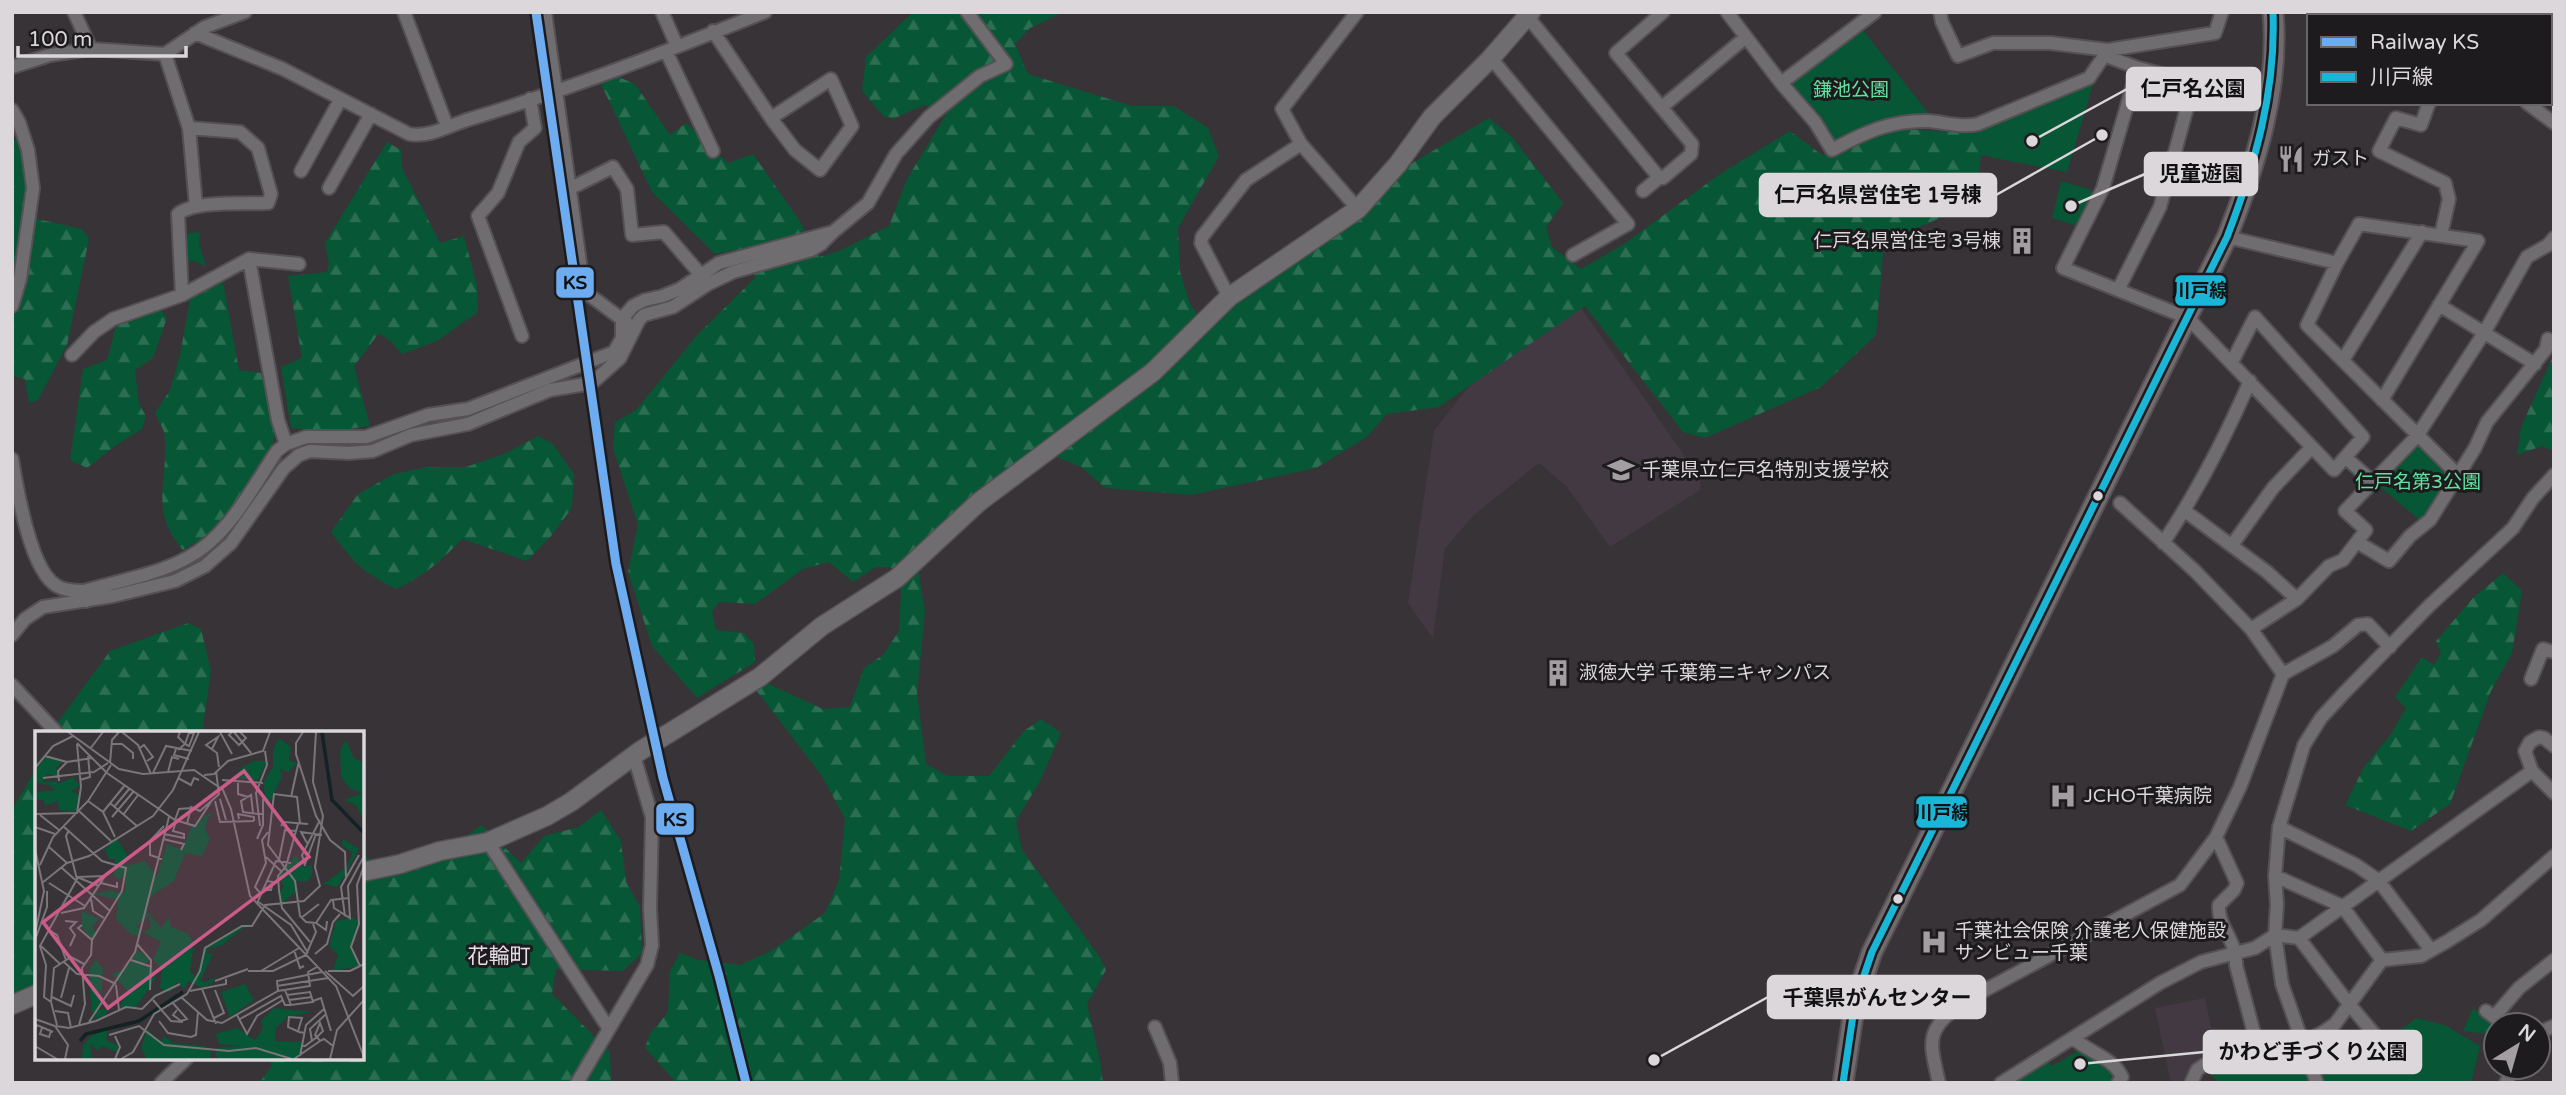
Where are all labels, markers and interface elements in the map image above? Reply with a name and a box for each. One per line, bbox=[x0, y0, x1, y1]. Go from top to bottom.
scale bar bbox=[18, 14, 186, 58]
legend bbox=[2307, 14, 2552, 105]
text: 100 m bbox=[28, 27, 92, 52]
text: Railway KS bbox=[2370, 30, 2479, 55]
text: 川戸線 bbox=[2370, 65, 2433, 90]
callout: 仁戸名公園 bbox=[2127, 68, 2260, 110]
text: 仁戸名公園 bbox=[2141, 77, 2246, 102]
park label: 鎌池公園 bbox=[1813, 79, 1889, 101]
restaurant icon: ガスト bbox=[2276, 144, 2306, 174]
place label: ガスト bbox=[2312, 148, 2369, 170]
callout: 児童遊園 bbox=[2145, 153, 2257, 195]
text: 児童遊園 bbox=[2159, 162, 2243, 187]
callout: 仁戸名県営住宅 1号棟 bbox=[1760, 174, 1996, 216]
text: 仁戸名県営住宅 1号棟 bbox=[1774, 183, 1982, 208]
building icon: 仁戸名県営住宅 3号棟 bbox=[2007, 226, 2037, 256]
place label: 仁戸名県営住宅 3号棟 bbox=[1813, 230, 2001, 252]
line badge: KS bbox=[555, 266, 595, 299]
text: KS bbox=[563, 272, 588, 294]
line badge: 川戸線 bbox=[2174, 274, 2227, 307]
text: 川戸線 bbox=[2171, 280, 2229, 302]
school or university icon: 千葉県立仁戸名特別支援学校 bbox=[1606, 455, 1636, 485]
place label: 千葉県立仁戸名特別支援学校 bbox=[1642, 459, 1889, 481]
park label: 仁戸名第3公園 bbox=[2355, 471, 2481, 493]
unlabelled marker bbox=[2091, 489, 2105, 503]
building icon: 淑徳大学 千葉第ニキャンパス bbox=[1543, 658, 1573, 688]
place label: 淑徳大学 千葉第ニキャンパス bbox=[1579, 662, 1831, 684]
inset map bbox=[35, 731, 364, 1060]
hospital icon: JCHO千葉病院 bbox=[2048, 781, 2078, 811]
place label: JCHO千葉病院 bbox=[2084, 785, 2212, 807]
line badge: 川戸線 bbox=[1915, 795, 1968, 829]
line badge: KS bbox=[655, 802, 695, 836]
text: 川戸線 bbox=[1913, 802, 1971, 824]
text: KS bbox=[663, 809, 688, 831]
unlabelled marker bbox=[1891, 892, 1905, 906]
place label: 千葉社会保険 介護老人保健施設 サンビュー千葉 bbox=[1955, 920, 2226, 964]
hospital icon: 千葉社会保険 介護老人保健施設 サンビュー千葉 bbox=[1919, 927, 1949, 957]
district label: 花輪町 bbox=[468, 944, 531, 969]
callout: 千葉県がんセンター bbox=[1768, 976, 1985, 1018]
text: 千葉県がんセンター bbox=[1783, 986, 1972, 1011]
north arrow bbox=[2482, 1011, 2552, 1081]
text: N bbox=[2514, 1020, 2539, 1047]
callout: かわど手づくり公園 bbox=[2204, 1031, 2421, 1073]
text: かわど手づくり公園 bbox=[2219, 1040, 2408, 1065]

